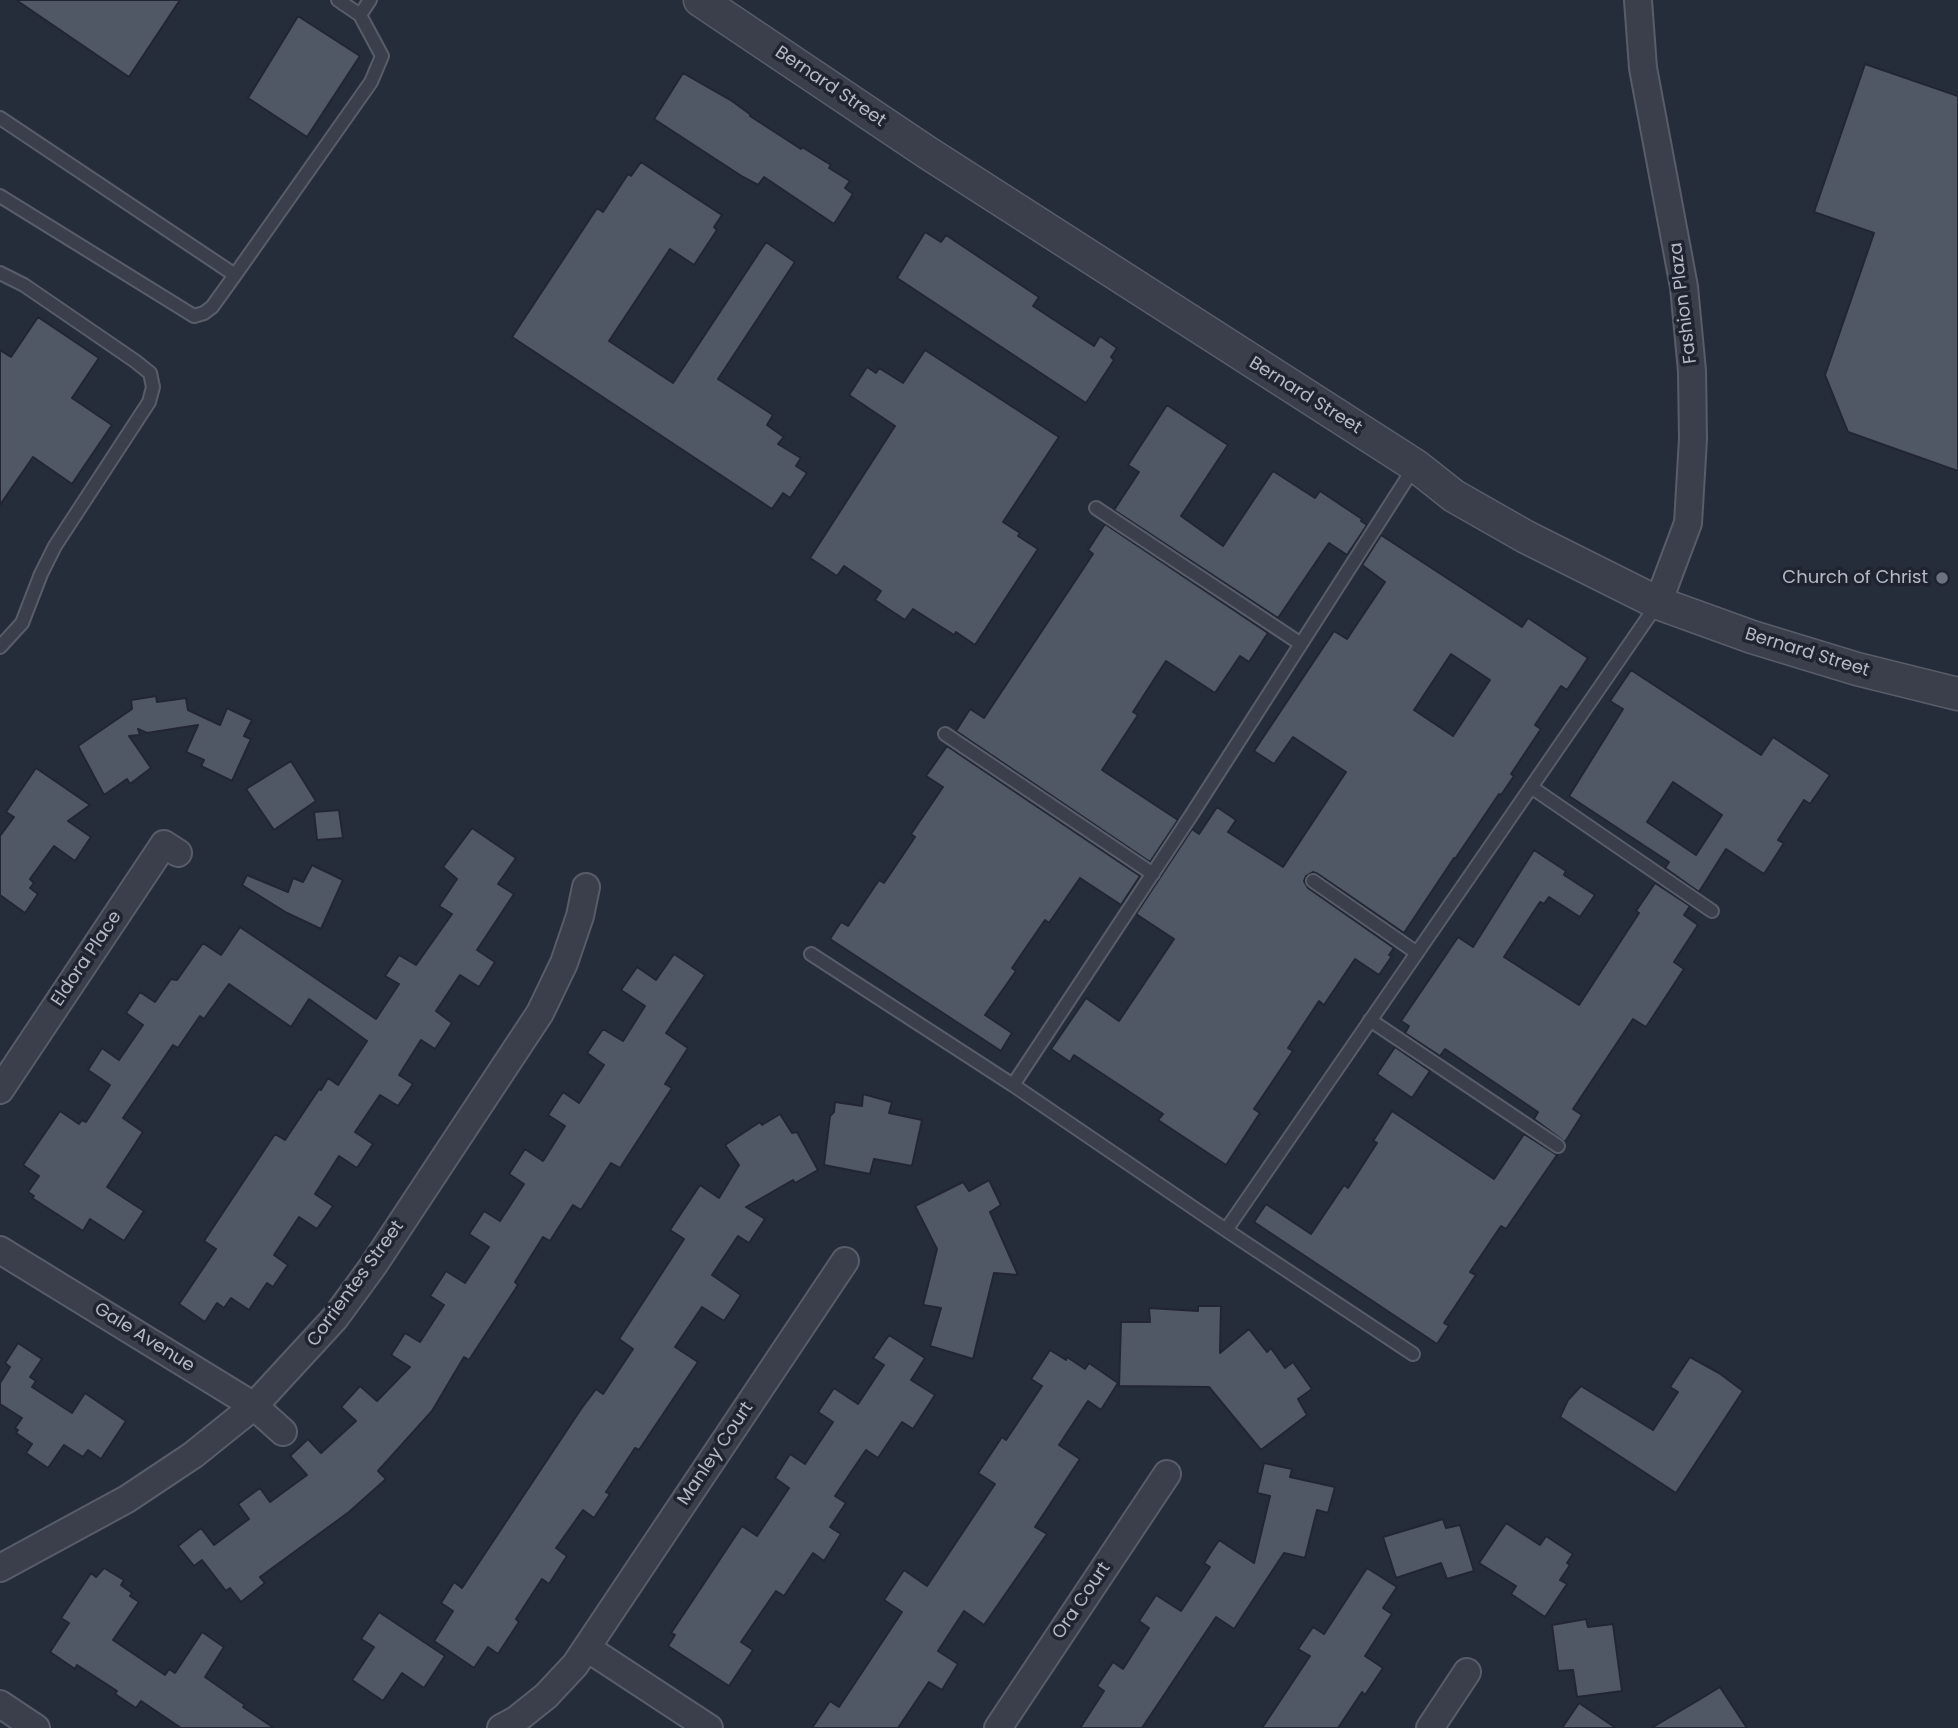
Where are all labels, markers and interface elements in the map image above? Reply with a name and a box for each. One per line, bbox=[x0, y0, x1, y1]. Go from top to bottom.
street label: Bernard Street bbox=[770, 42, 890, 132]
street label: Fashion Plaza bbox=[1666, 241, 1702, 365]
street label: Bernard Street bbox=[1245, 353, 1365, 439]
place label: Church of Christ bbox=[1782, 567, 1928, 589]
marker: Church of Christ bbox=[1934, 570, 1950, 586]
street label: Bernard Street bbox=[1742, 624, 1872, 682]
street label: Eldora Place bbox=[47, 907, 127, 1011]
street label: Corrientes Street bbox=[303, 1217, 409, 1351]
street label: Gale Avenue bbox=[90, 1299, 198, 1377]
street label: Manley Court bbox=[674, 1398, 758, 1510]
street label: Ora Court bbox=[1048, 1558, 1116, 1644]

